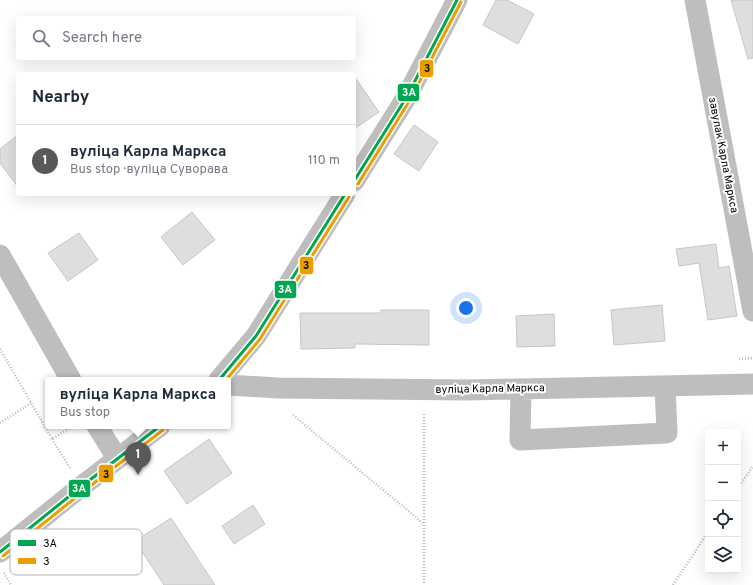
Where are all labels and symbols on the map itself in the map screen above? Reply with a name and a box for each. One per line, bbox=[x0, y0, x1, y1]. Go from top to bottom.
line badge: 3 bbox=[419, 59, 434, 78]
text: 3 bbox=[424, 62, 430, 76]
line badge: 3А bbox=[397, 83, 420, 102]
text: 3А bbox=[402, 86, 416, 100]
street label: завулак Карла Маркса bbox=[705, 96, 741, 214]
line badge: 3 bbox=[299, 256, 314, 275]
text: 3 bbox=[303, 259, 309, 273]
line badge: 3А bbox=[274, 280, 297, 299]
text: 3А bbox=[278, 283, 292, 297]
your location bbox=[456, 298, 476, 318]
street label: вуліца Карла Маркса bbox=[435, 381, 545, 397]
pin: 1 bbox=[125, 442, 151, 475]
line badge: 3 bbox=[98, 464, 114, 483]
text: 3 bbox=[103, 468, 109, 482]
line badge: 3А bbox=[68, 479, 91, 498]
text: 3А bbox=[72, 482, 86, 496]
legend bbox=[10, 529, 142, 575]
text: 3А bbox=[43, 537, 57, 551]
text: 3 bbox=[43, 555, 50, 569]

